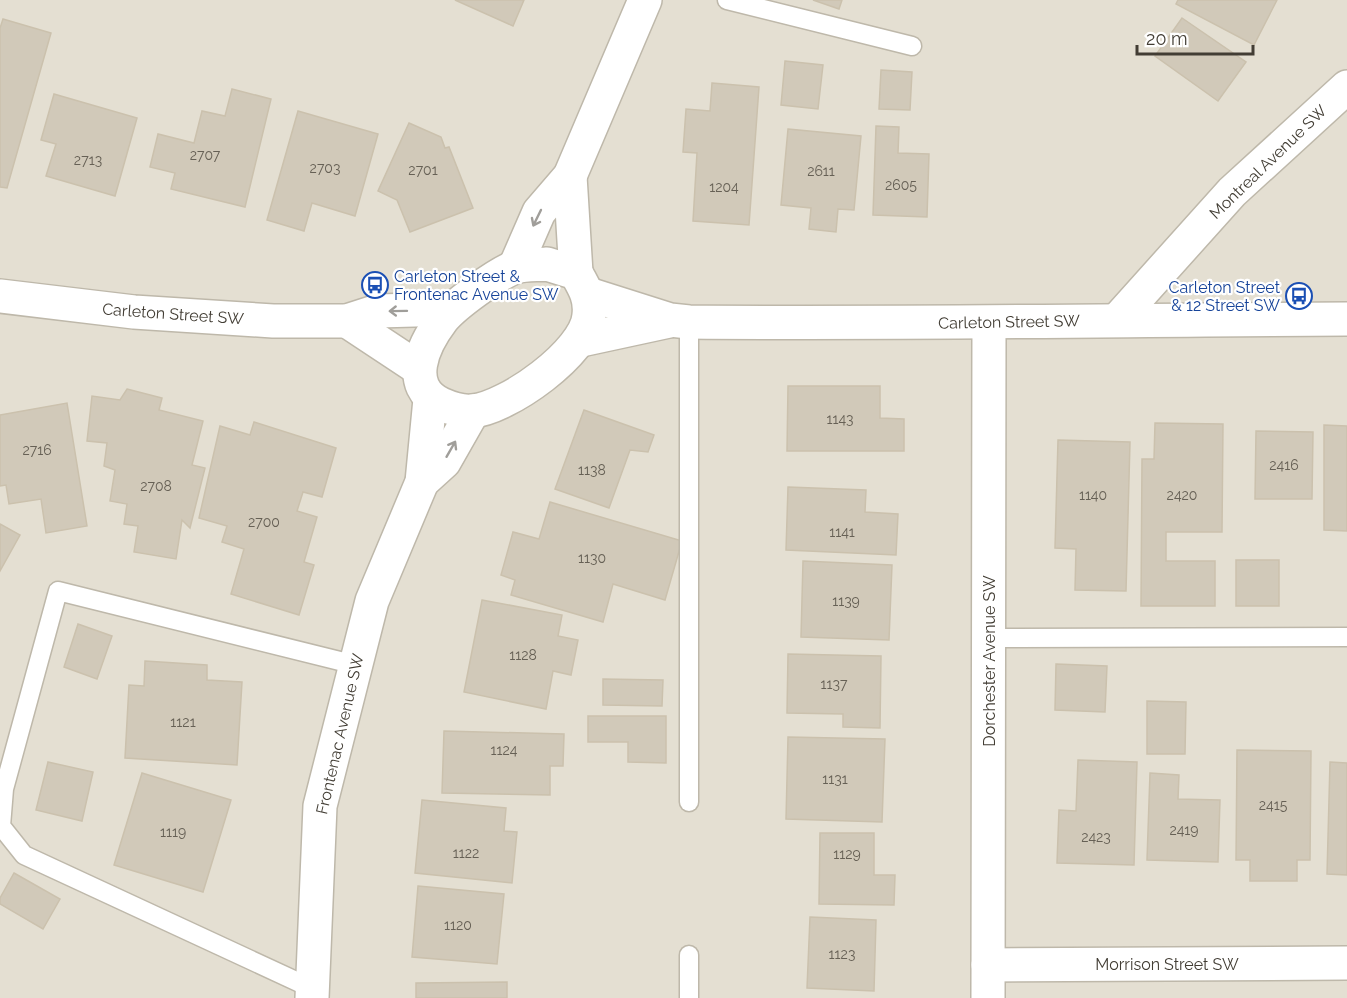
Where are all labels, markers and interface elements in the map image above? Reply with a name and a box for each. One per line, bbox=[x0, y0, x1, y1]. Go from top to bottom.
scale bar bbox=[1137, 18, 1252, 56]
text: 20 m bbox=[1146, 28, 1188, 49]
street label: Montreal Avenue SW bbox=[1206, 101, 1331, 223]
house number: 2707 bbox=[190, 147, 221, 163]
house number: 2713 bbox=[74, 152, 102, 168]
house number: 2703 bbox=[310, 160, 340, 176]
house number: 2701 bbox=[408, 162, 438, 178]
house number: 2611 bbox=[807, 163, 835, 179]
house number: 2605 bbox=[885, 177, 917, 193]
house number: 1204 bbox=[709, 179, 739, 195]
one-way arrow bbox=[530, 209, 542, 227]
place label: Carleton Street & Frontenac Avenue SW bbox=[394, 267, 559, 304]
bus stop icon: Carleton Street & Frontenac Avenue SW bbox=[360, 270, 390, 300]
place label: Carleton Street & 12 Street SW bbox=[1169, 278, 1281, 315]
bus stop icon: Carleton Street & 12 Street SW bbox=[1284, 281, 1314, 311]
street label: Carleton Street SW bbox=[102, 300, 245, 328]
one-way arrow bbox=[389, 305, 409, 316]
street label: Carleton Street SW bbox=[938, 311, 1080, 333]
house number: 1143 bbox=[826, 411, 854, 427]
one-way arrow bbox=[446, 441, 457, 459]
house number: 2716 bbox=[22, 442, 52, 458]
house number: 2416 bbox=[1269, 457, 1299, 473]
house number: 1138 bbox=[578, 462, 606, 478]
house number: 2708 bbox=[140, 478, 172, 494]
house number: 1140 bbox=[1079, 487, 1107, 503]
house number: 2420 bbox=[1167, 487, 1197, 503]
house number: 2700 bbox=[248, 514, 280, 530]
house number: 1141 bbox=[829, 524, 855, 540]
house number: 1130 bbox=[578, 550, 606, 566]
street label: Dorchester Avenue SW bbox=[980, 575, 999, 747]
house number: 1139 bbox=[832, 593, 860, 609]
house number: 1128 bbox=[509, 647, 537, 663]
street label: Frontenac Avenue SW bbox=[312, 652, 368, 816]
house number: 1137 bbox=[821, 676, 848, 692]
house number: 1121 bbox=[170, 714, 196, 730]
house number: 1124 bbox=[491, 742, 518, 758]
house number: 1131 bbox=[822, 771, 848, 787]
house number: 2415 bbox=[1259, 797, 1288, 813]
house number: 2419 bbox=[1169, 822, 1199, 838]
house number: 1119 bbox=[160, 824, 186, 840]
house number: 2423 bbox=[1081, 829, 1111, 845]
house number: 1122 bbox=[453, 845, 479, 861]
house number: 1129 bbox=[833, 846, 861, 862]
house number: 1120 bbox=[444, 917, 472, 933]
house number: 1123 bbox=[829, 946, 855, 962]
street label: Morrison Street SW bbox=[1095, 955, 1239, 974]

